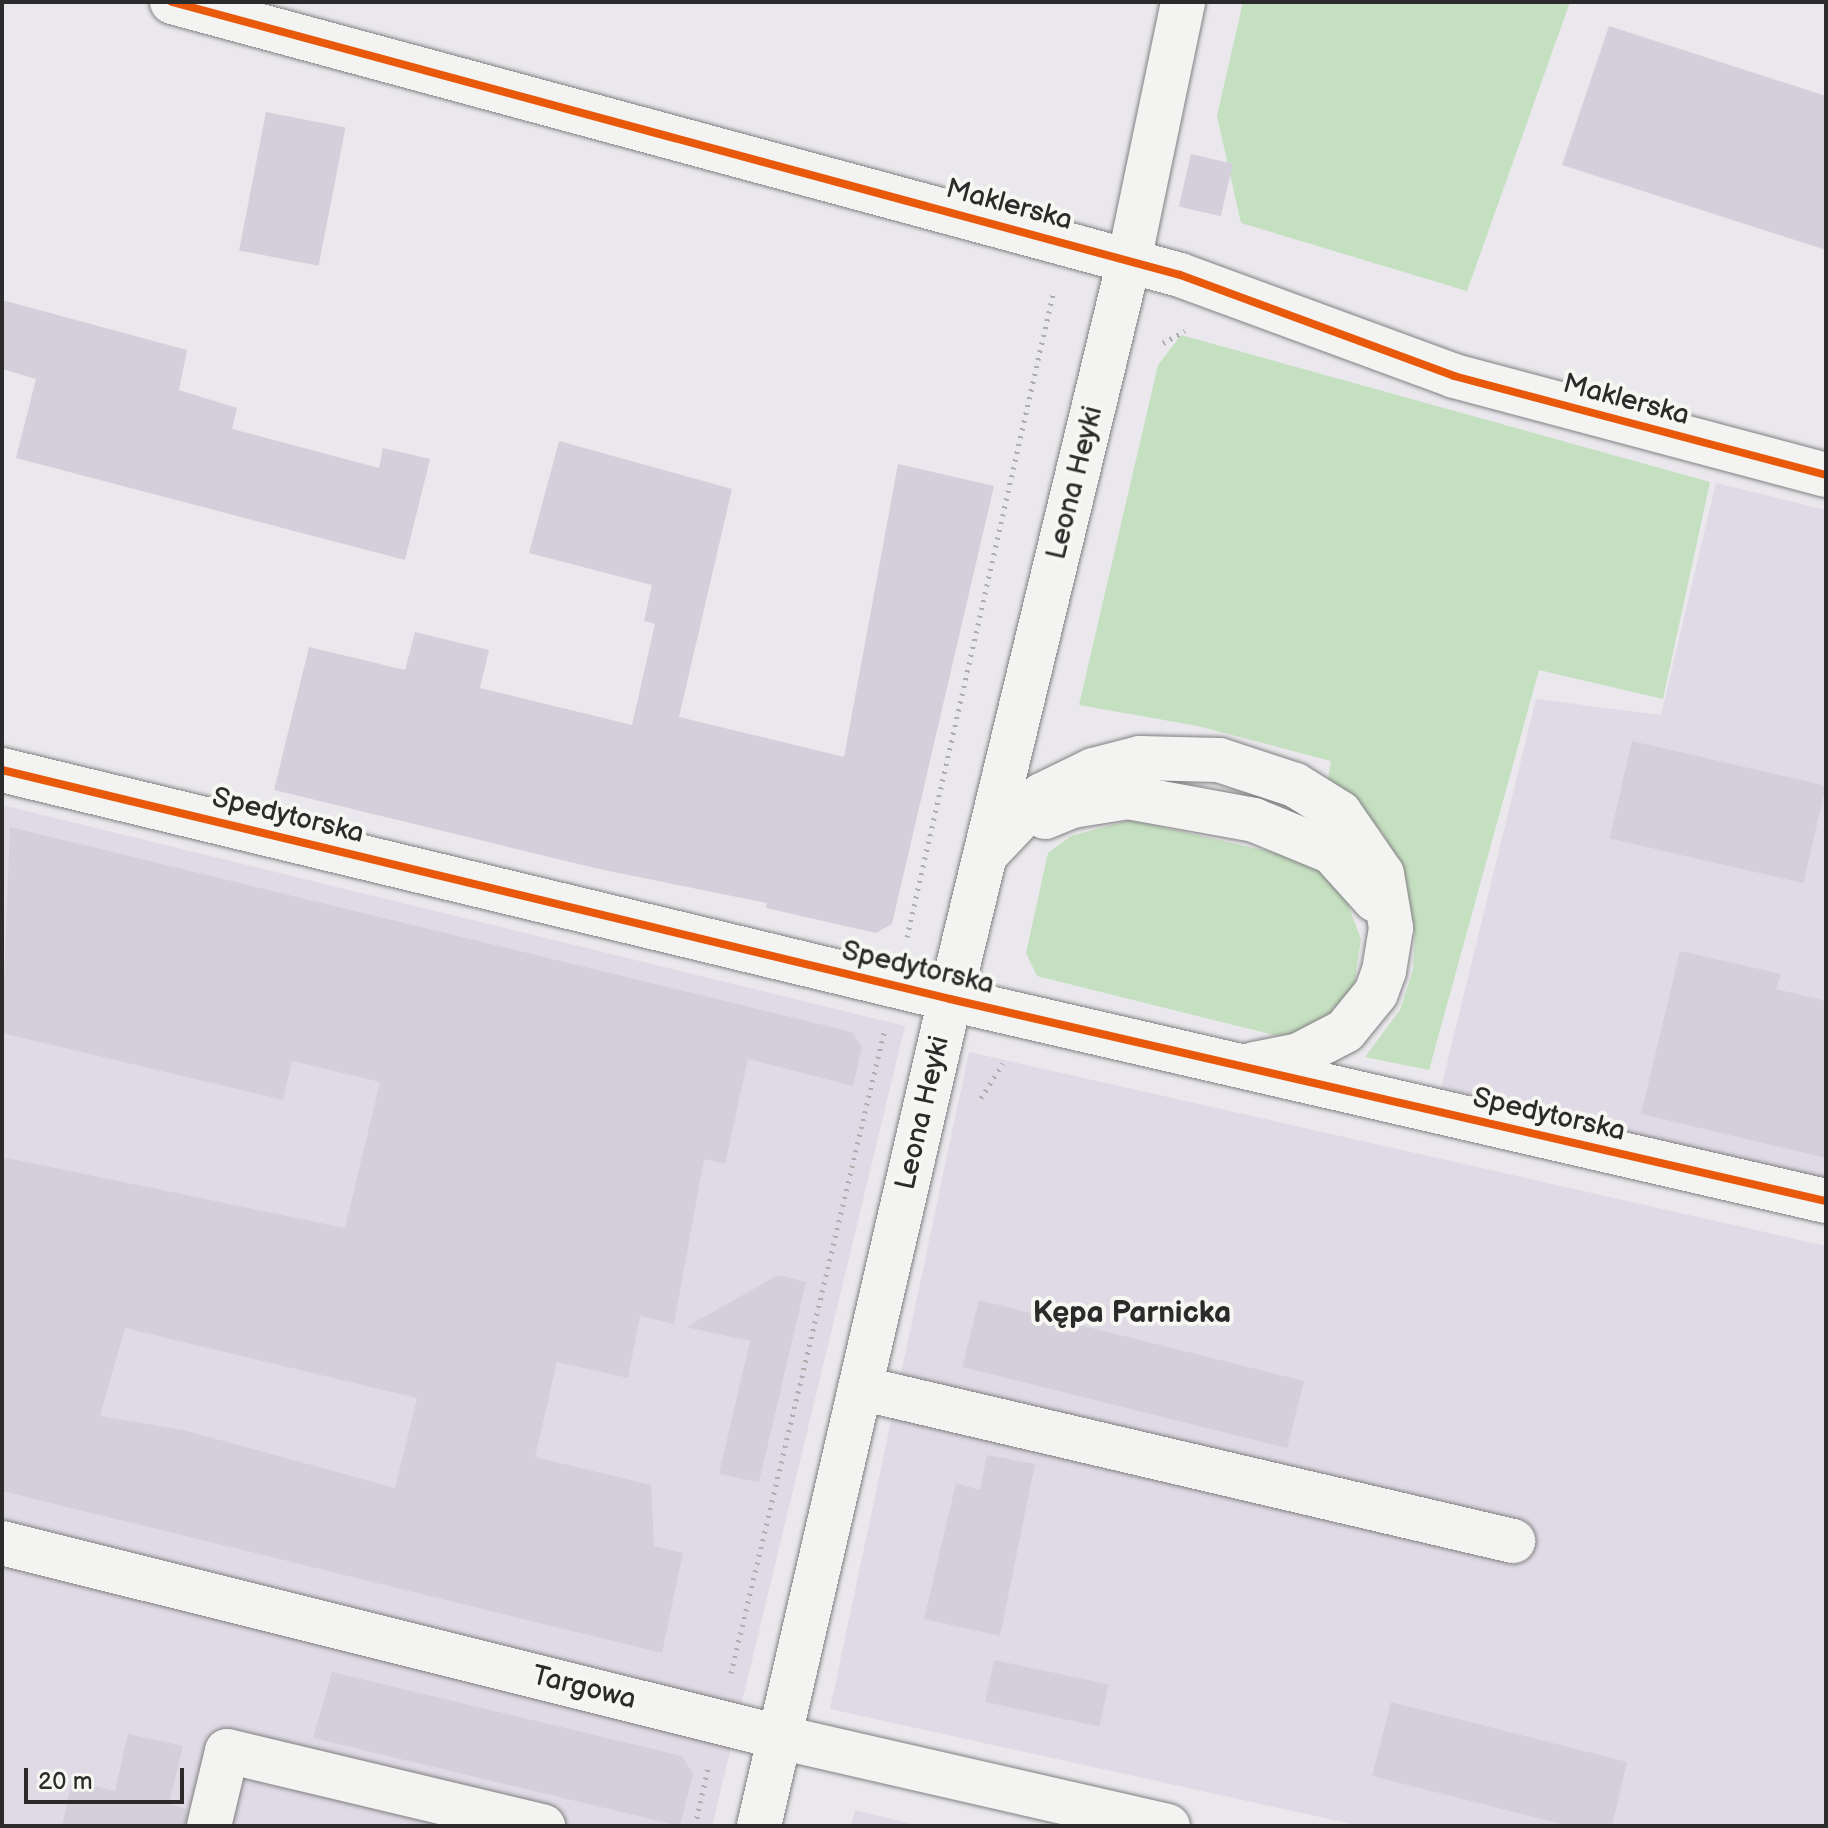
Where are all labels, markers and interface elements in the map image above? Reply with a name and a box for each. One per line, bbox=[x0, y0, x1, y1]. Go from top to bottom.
street label: Maklerska bbox=[942, 172, 1076, 238]
street label: Maklerska bbox=[1559, 367, 1693, 433]
street label: Leona Heyki bbox=[1040, 403, 1110, 563]
street label: Spedytorska bbox=[209, 781, 367, 851]
street label: Spedytorska bbox=[839, 934, 997, 1002]
street label: Leona Heyki bbox=[889, 1033, 957, 1193]
street label: Spedytorska bbox=[1470, 1081, 1628, 1149]
district label: Kępa Parnicka bbox=[1033, 1295, 1231, 1331]
street label: Targowa bbox=[529, 1659, 639, 1717]
scale bar bbox=[28, 1752, 188, 1802]
text: 20 m bbox=[38, 1767, 93, 1796]

